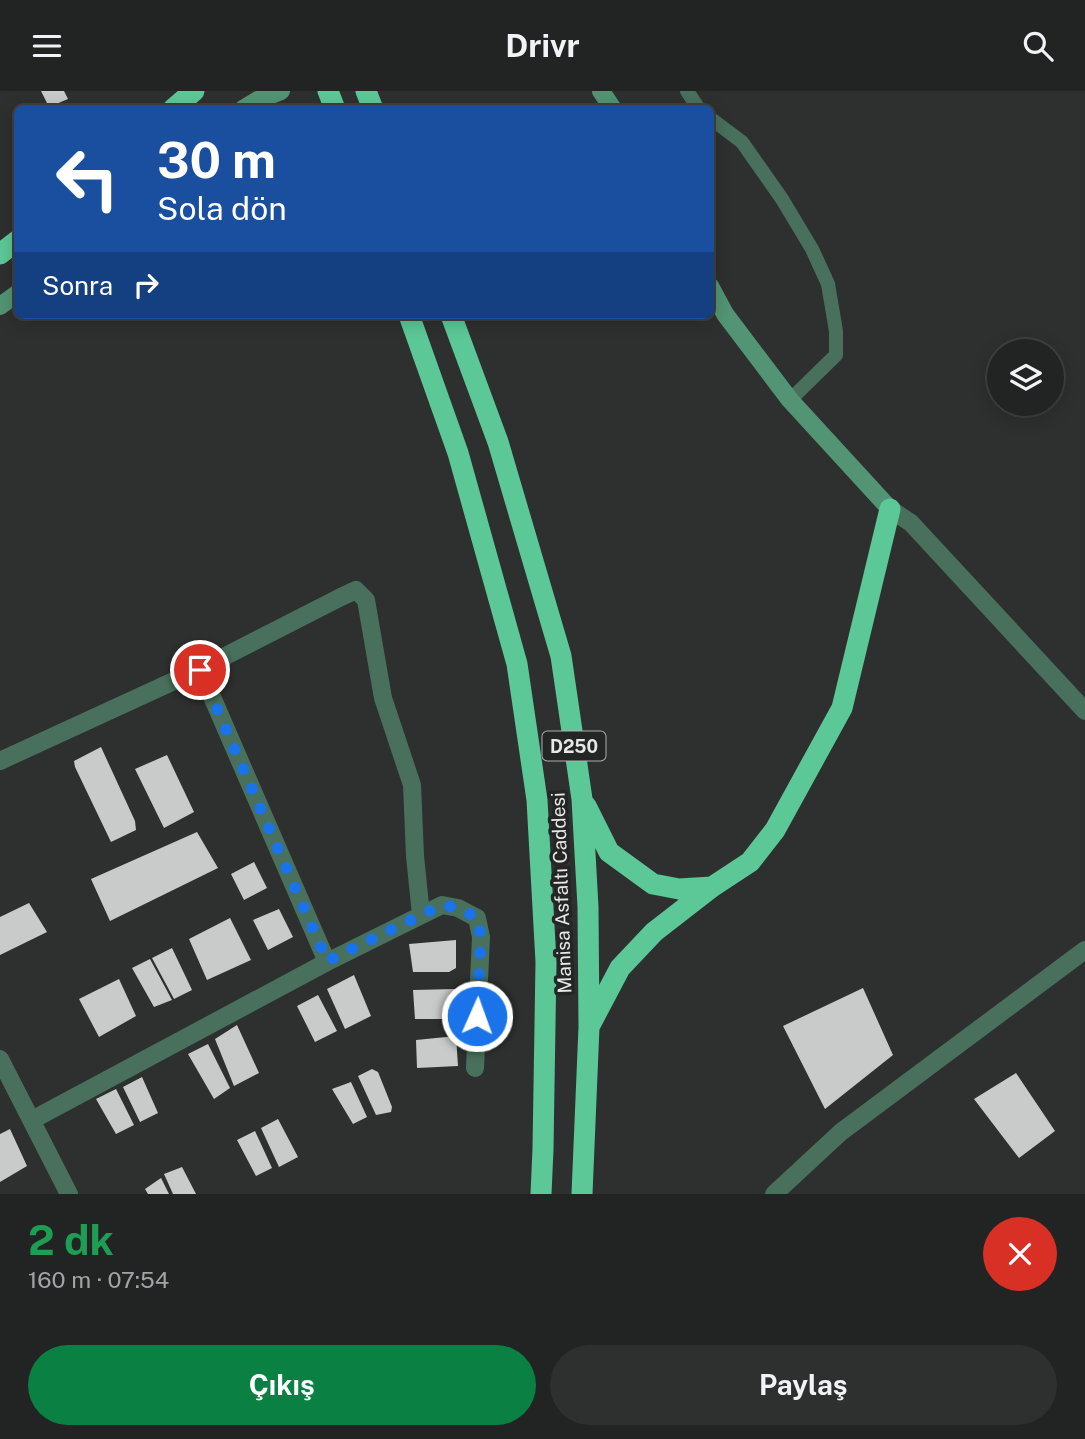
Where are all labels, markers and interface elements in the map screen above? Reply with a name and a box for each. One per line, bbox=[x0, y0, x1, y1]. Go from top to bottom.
icon: menu bbox=[28, 27, 66, 65]
text: Drivr bbox=[505, 27, 580, 64]
icon: search bbox=[1019, 27, 1057, 65]
text: 30 m bbox=[157, 131, 276, 189]
icon: left bbox=[42, 133, 133, 224]
text: Sola dön bbox=[157, 190, 287, 227]
icon: right bbox=[127, 266, 165, 304]
text: Sonra bbox=[42, 270, 113, 301]
map controls bbox=[987, 339, 1064, 416]
button: layers bbox=[987, 339, 1064, 416]
pin bbox=[170, 640, 230, 700]
icon: arrive bbox=[181, 651, 219, 689]
road number: D250 bbox=[542, 731, 606, 761]
street label: Manisa Asfaltı Caddesi bbox=[546, 792, 576, 994]
position arrow bbox=[440, 979, 514, 1053]
text: 2 dk bbox=[28, 1215, 114, 1264]
button: close bbox=[983, 1217, 1057, 1291]
text: 160 m · 07:54 bbox=[28, 1266, 169, 1293]
button: Çıkış bbox=[28, 1345, 536, 1425]
button: Paylaş bbox=[550, 1345, 1057, 1425]

